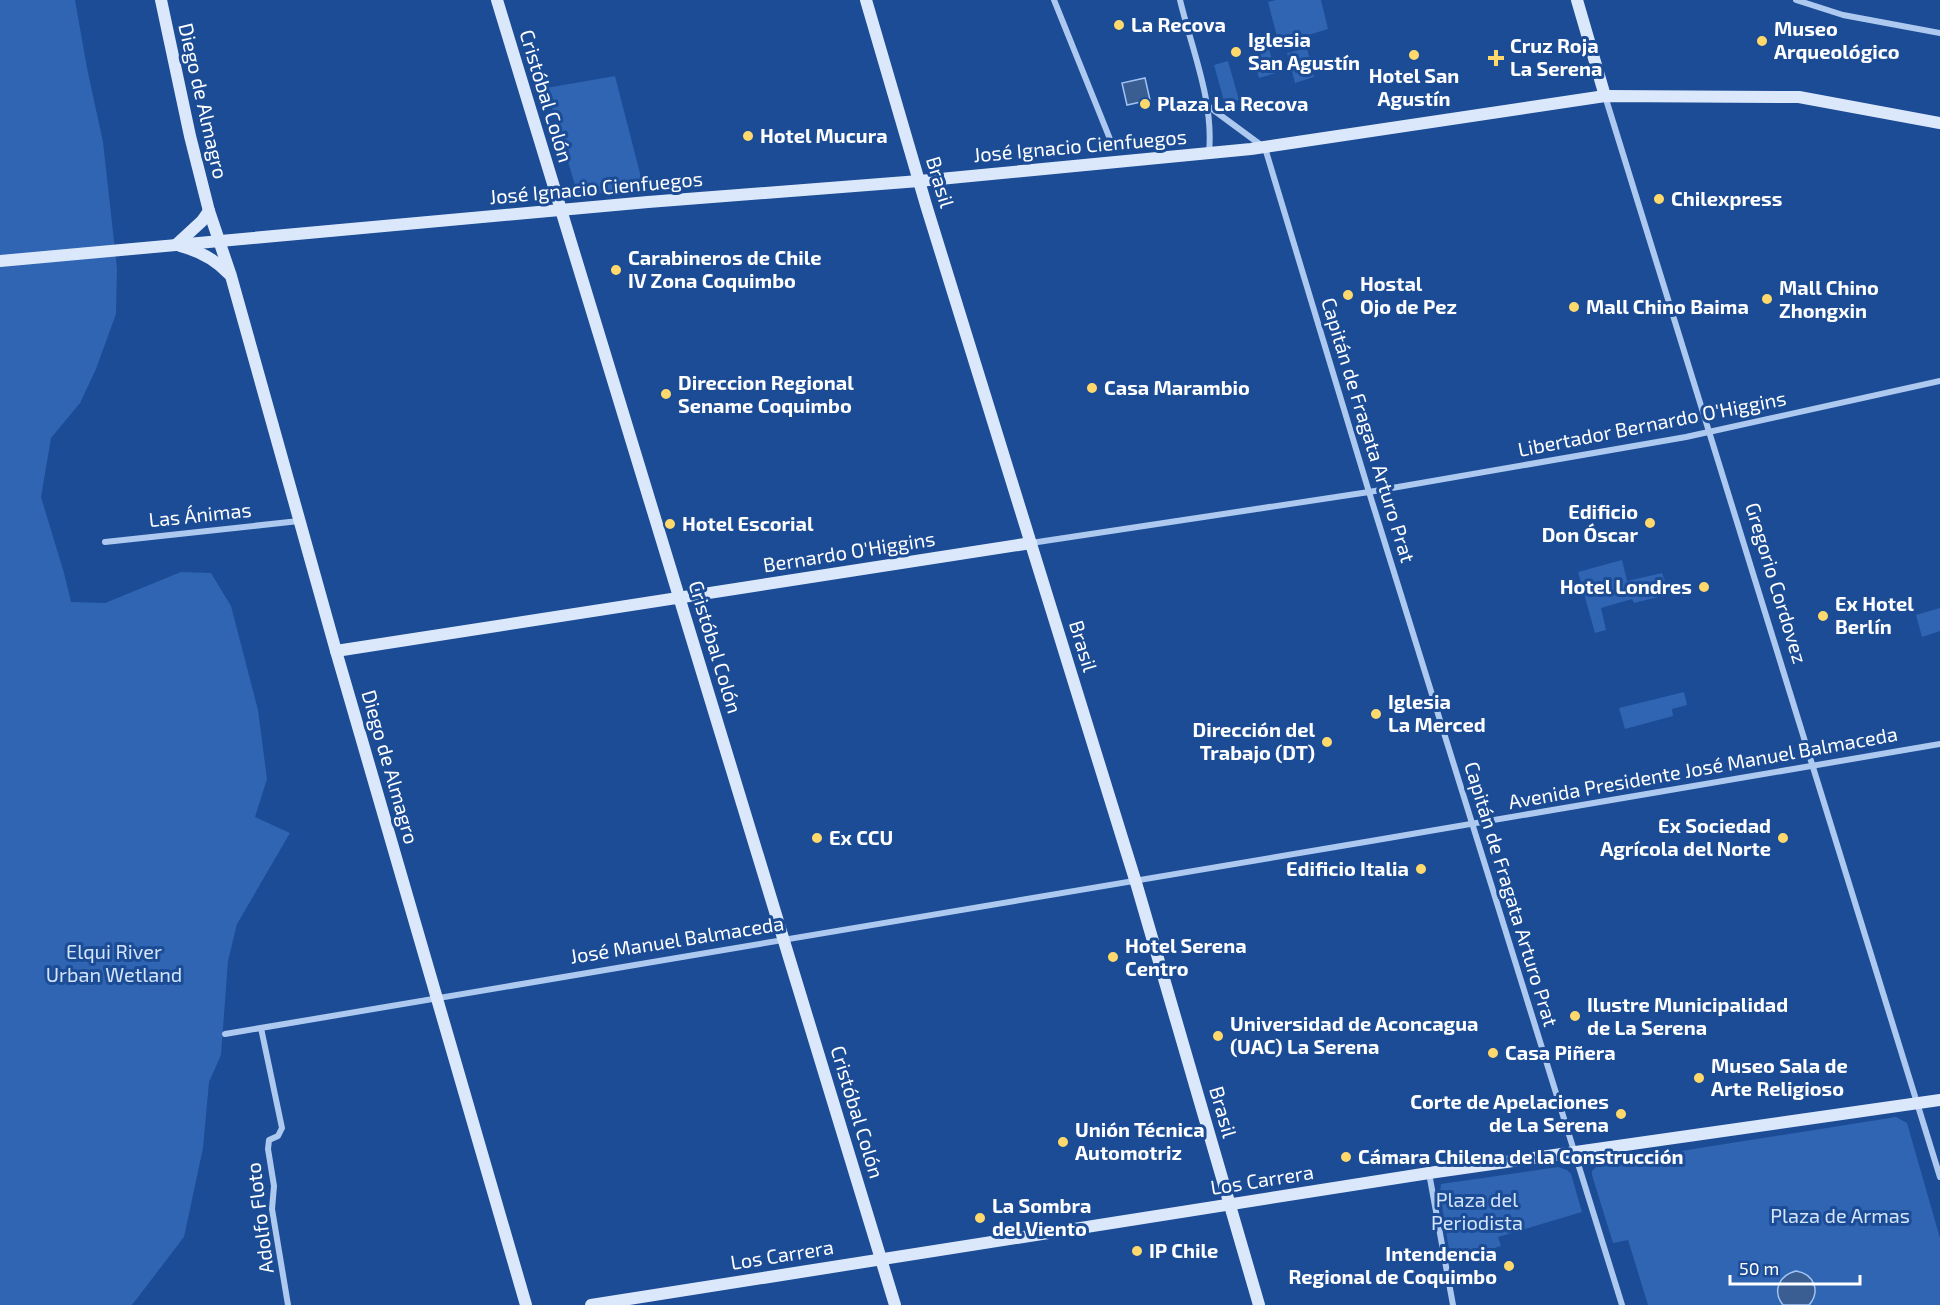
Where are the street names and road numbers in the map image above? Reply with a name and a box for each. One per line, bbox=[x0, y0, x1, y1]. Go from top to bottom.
street label: Diego de Almagro bbox=[174, 20, 234, 181]
street label: Cristóbal Colón bbox=[515, 26, 579, 165]
street label: José Ignacio Cienfuegos bbox=[972, 124, 1188, 166]
street label: Brasil bbox=[922, 153, 960, 210]
street label: José Ignacio Cienfuegos bbox=[488, 166, 704, 208]
street label: Capitán de Fragata Arturo Prat bbox=[1317, 294, 1421, 565]
street label: Libertador Bernardo O'Higgins bbox=[1516, 385, 1788, 461]
street label: Las Ánimas bbox=[147, 497, 252, 531]
street label: Gregorio Cordovez bbox=[1741, 499, 1813, 666]
street label: Bernardo O'Higgins bbox=[761, 526, 937, 576]
street label: Cristóbal Colón bbox=[684, 577, 748, 716]
street label: Brasil bbox=[1065, 617, 1103, 674]
street label: Diego de Almagro bbox=[357, 687, 424, 847]
street label: Avenida Presidente José Manuel Balmaceda bbox=[1506, 721, 1899, 813]
street label: Capitán de Fragata Arturo Prat bbox=[1460, 758, 1564, 1029]
street label: José Manuel Balmaceda bbox=[568, 910, 786, 968]
street label: Cristóbal Colón bbox=[826, 1042, 890, 1181]
street label: Brasil bbox=[1205, 1083, 1243, 1140]
street label: Los Carrera bbox=[1209, 1159, 1315, 1199]
street label: Adolfo Floto bbox=[240, 1161, 278, 1275]
street label: Los Carrera bbox=[729, 1234, 835, 1274]

